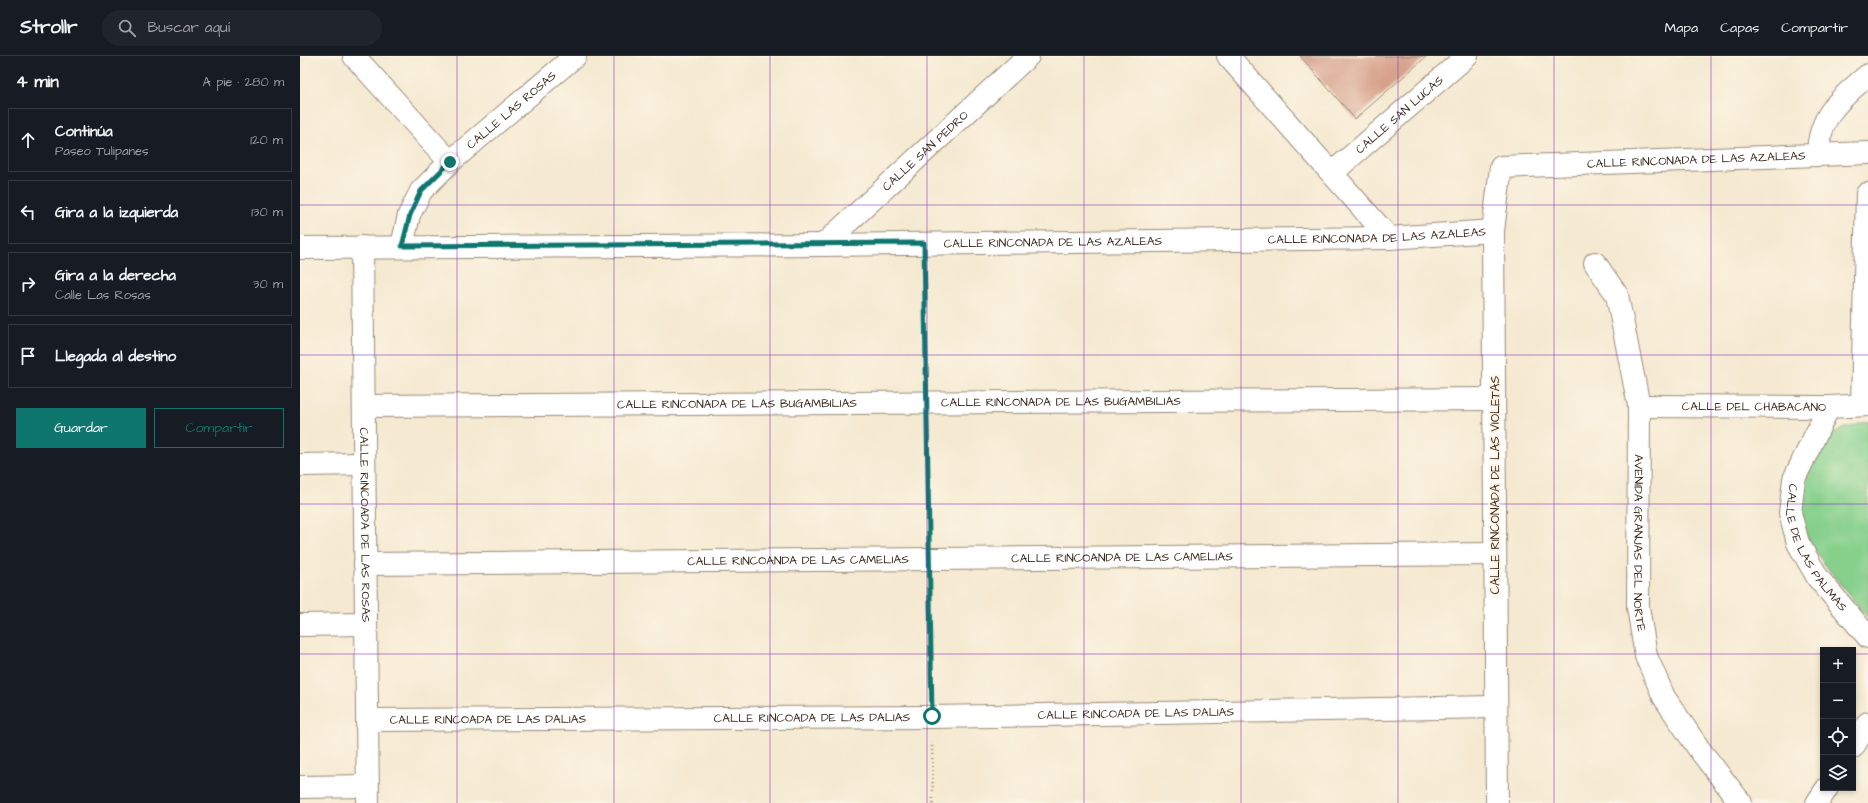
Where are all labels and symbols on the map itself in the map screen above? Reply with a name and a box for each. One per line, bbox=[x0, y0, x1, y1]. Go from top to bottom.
street label: CALLE LAS ROSAS bbox=[463, 67, 560, 153]
street label: CALLE SAN LUCAS bbox=[1352, 72, 1447, 158]
street label: CALLE SAN PEDRO bbox=[879, 107, 972, 195]
street label: CALLE RINCONADA DE LAS AZALEAS bbox=[1587, 147, 1806, 173]
route end bbox=[441, 153, 459, 171]
street label: CALLE RINCONADA DE LAS AZALEAS bbox=[1268, 223, 1487, 248]
street label: CALLE RINCONADA DE LAS AZALEAS bbox=[944, 233, 1163, 253]
street label: CALLE RINCONADA DE LAS VIOLETAS bbox=[1487, 375, 1504, 594]
street label: CALLE RINCONADA DE LAS BUGAMBILIAS bbox=[941, 393, 1181, 411]
street label: CALLE RINCONADA DE LAS BUGAMBILIAS bbox=[617, 395, 857, 413]
street label: CALLE DEL CHABACANO bbox=[1682, 398, 1826, 416]
street label: CALLE RINCOADA DE LAS ROSAS bbox=[355, 427, 374, 623]
street label: AVENIDA GRANJAS DEL NORTE bbox=[1629, 454, 1650, 633]
street label: CALLE DE LAS PALMAS bbox=[1781, 483, 1851, 616]
street label: CALLE RINCOANDA DE LAS CAMELIAS bbox=[1011, 548, 1233, 567]
street label: CALLE RINCOANDA DE LAS CAMELIAS bbox=[687, 551, 909, 570]
street label: CALLE RINCOADA DE LAS DALIAS bbox=[1038, 704, 1235, 724]
route start bbox=[923, 707, 941, 725]
street label: CALLE RINCOADA DE LAS DALIAS bbox=[714, 709, 911, 727]
street label: CALLE RINCOADA DE LAS DALIAS bbox=[390, 711, 587, 729]

